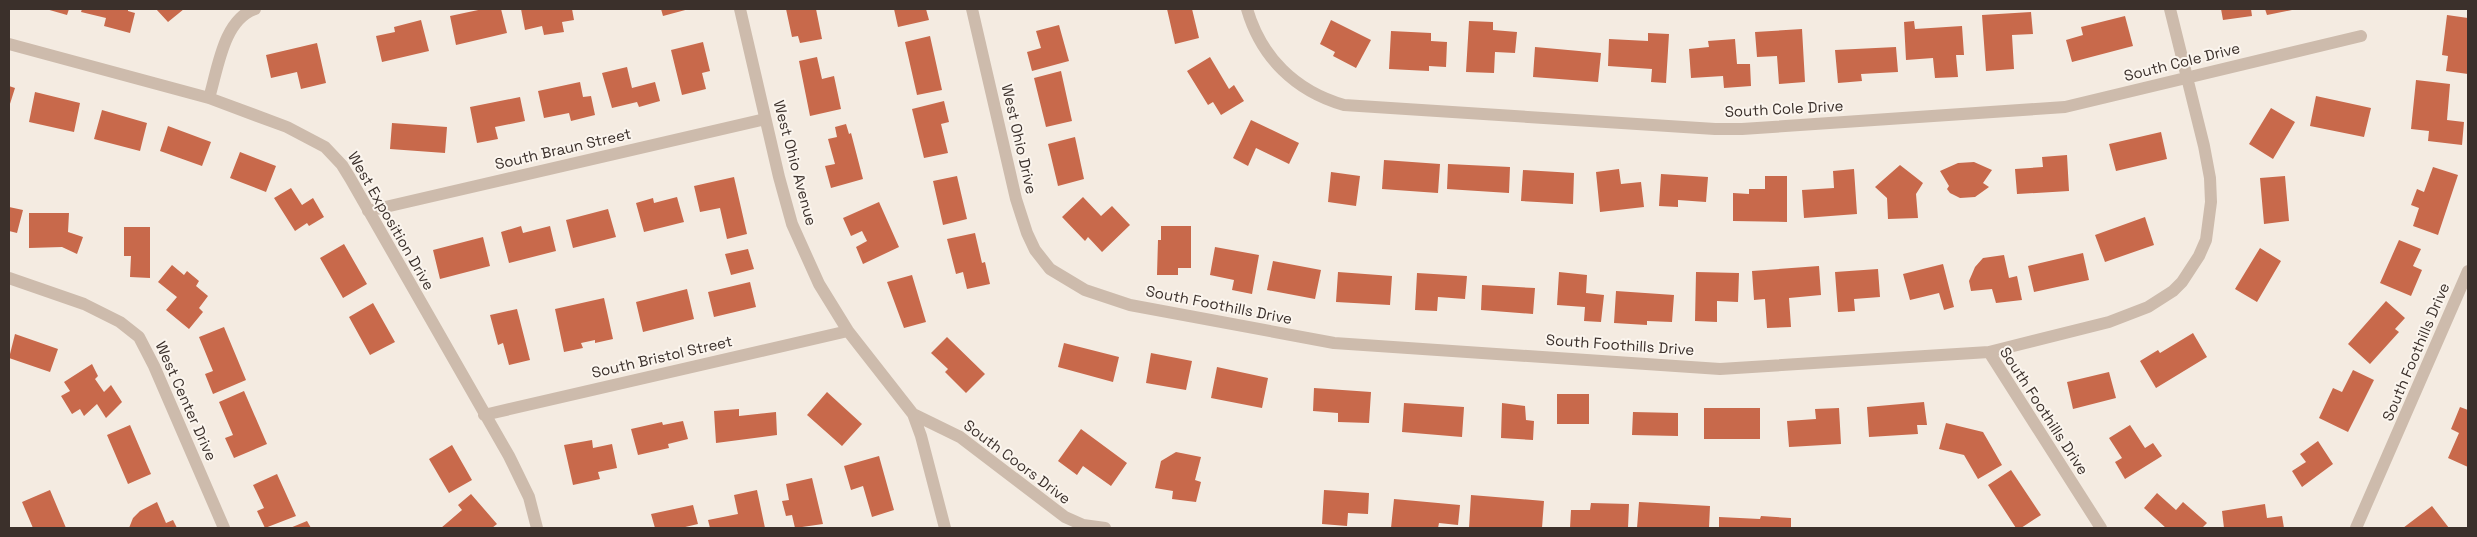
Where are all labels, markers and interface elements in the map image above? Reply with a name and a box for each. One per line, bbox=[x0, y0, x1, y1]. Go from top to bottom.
street label: South Cole Drive bbox=[2122, 38, 2242, 85]
street label: West Ohio Drive bbox=[998, 82, 1041, 196]
street label: South Cole Drive bbox=[1724, 96, 1844, 121]
street label: West Ohio Avenue bbox=[770, 98, 821, 228]
street label: South Braun Street bbox=[493, 124, 633, 173]
street label: West Exposition Drive bbox=[344, 148, 439, 294]
street label: South Foothills Drive bbox=[2378, 280, 2453, 424]
street label: South Foothills Drive bbox=[1144, 281, 1294, 328]
street label: South Foothills Drive bbox=[1545, 330, 1695, 359]
street label: South Bristol Street bbox=[590, 331, 734, 382]
street label: West Center Drive bbox=[152, 338, 221, 464]
street label: South Foothills Drive bbox=[1996, 343, 2093, 478]
street label: South Coors Drive bbox=[960, 415, 1075, 508]

